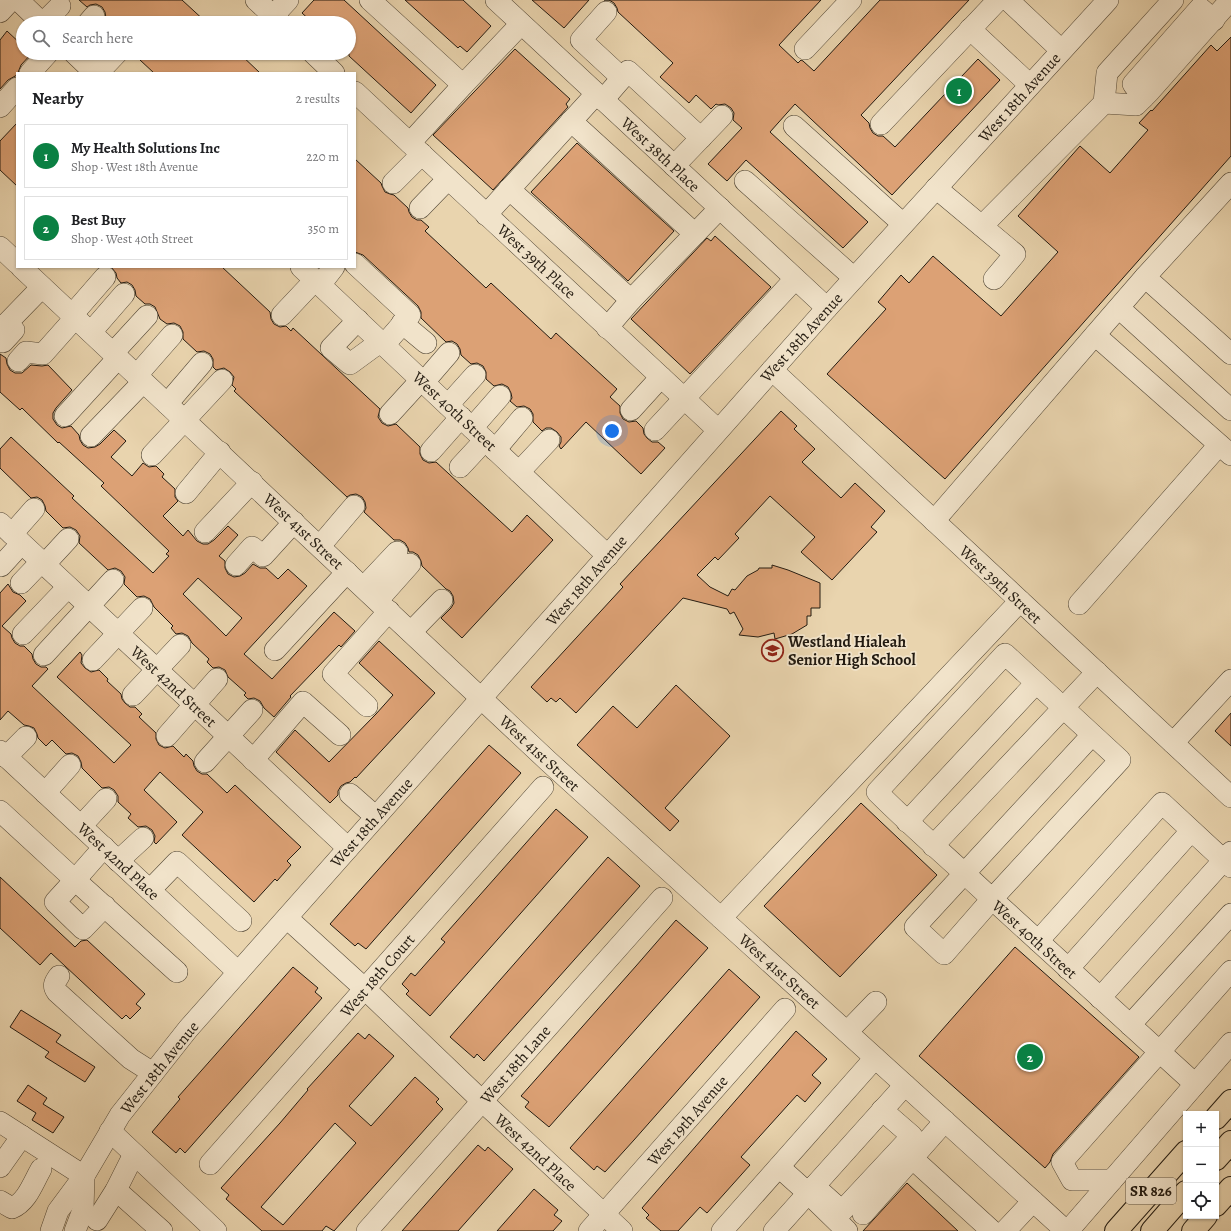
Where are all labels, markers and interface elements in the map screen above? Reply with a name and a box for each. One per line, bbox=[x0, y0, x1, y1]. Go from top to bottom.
search box bbox=[16, 16, 356, 60]
icon: search bbox=[30, 27, 52, 49]
text: Search here bbox=[62, 28, 133, 48]
street label: West 18th Avenue bbox=[973, 48, 1066, 148]
pin: 1 bbox=[946, 76, 972, 106]
text: Nearby bbox=[32, 87, 83, 110]
text: 2 results bbox=[296, 90, 340, 107]
street label: West 38th Place bbox=[615, 112, 705, 197]
text: My Health Solutions Inc bbox=[71, 138, 220, 158]
text: 1 bbox=[44, 148, 48, 165]
text: 220 m bbox=[306, 148, 339, 165]
text: Shop · West 18th Avenue bbox=[71, 158, 198, 175]
text: Best Buy bbox=[71, 210, 126, 230]
street label: West 39th Place bbox=[491, 219, 581, 304]
text: 2 bbox=[43, 220, 49, 237]
text: 350 m bbox=[308, 220, 339, 237]
text: Shop · West 40th Street bbox=[71, 230, 193, 247]
street label: West 18th Avenue bbox=[755, 288, 848, 388]
street label: West 40th Street bbox=[407, 366, 501, 457]
your location bbox=[602, 421, 622, 441]
street label: West 41st Street bbox=[258, 488, 348, 575]
street label: West 18th Avenue bbox=[541, 531, 632, 632]
street label: West 39th Street bbox=[953, 540, 1047, 629]
place label: Westland Hialeah Senior High School bbox=[787, 631, 917, 671]
school or university icon: Westland Hialeah Senior High School bbox=[759, 637, 785, 663]
street label: West 42nd Street bbox=[125, 640, 221, 732]
street label: West 41st Street bbox=[494, 710, 584, 797]
street label: West 18th Avenue bbox=[325, 773, 418, 873]
street label: West 42nd Place bbox=[72, 817, 164, 906]
street label: West 40th Street bbox=[986, 895, 1082, 984]
street label: West 18th Court bbox=[335, 929, 420, 1023]
street label: West 41st Street bbox=[733, 929, 825, 1014]
street label: West 18th Avenue bbox=[115, 1017, 204, 1119]
street label: West 18th Lane bbox=[475, 1021, 556, 1109]
pin: 2 bbox=[1017, 1042, 1043, 1072]
street label: West 19th Avenue bbox=[642, 1071, 733, 1171]
street label: West 42nd Place bbox=[489, 1108, 581, 1197]
map controls bbox=[1183, 1111, 1219, 1219]
button: + bbox=[1183, 1111, 1219, 1147]
button: − bbox=[1183, 1147, 1219, 1183]
road number: SR 826 bbox=[1126, 1178, 1176, 1204]
button: locate bbox=[1183, 1183, 1219, 1219]

